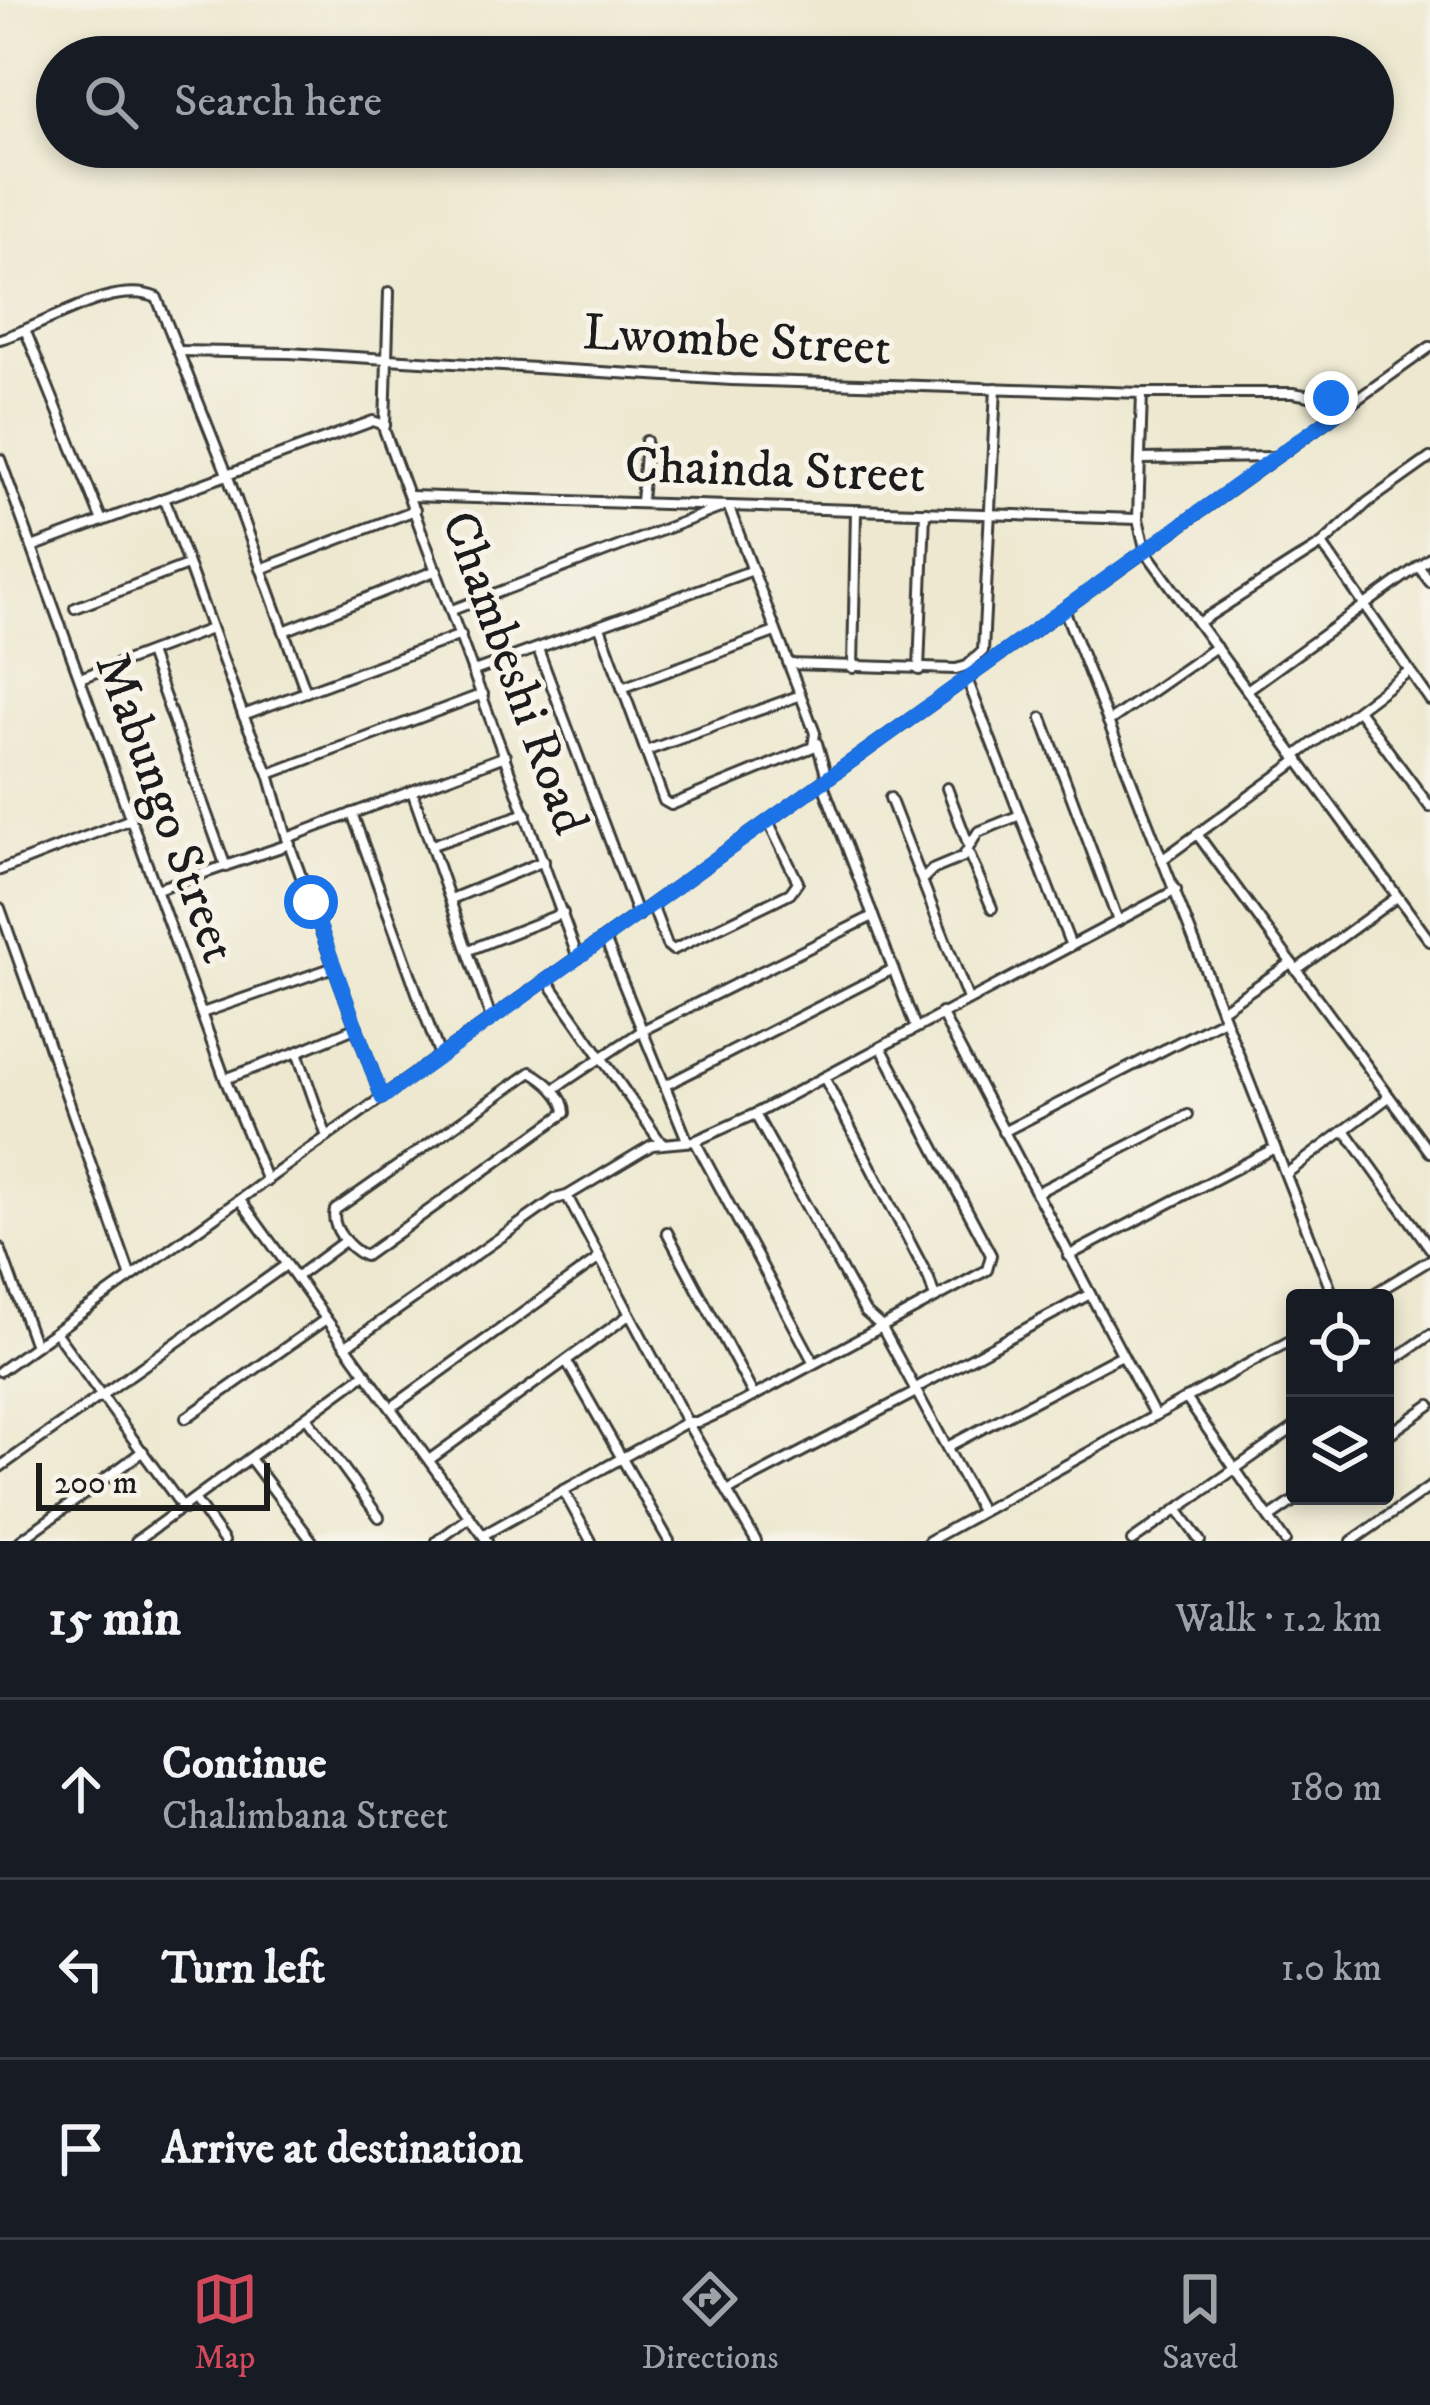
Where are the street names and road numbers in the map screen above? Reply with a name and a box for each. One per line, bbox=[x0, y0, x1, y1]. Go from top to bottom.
street label: Lwombe Street bbox=[581, 301, 893, 381]
street label: Chainda Street bbox=[624, 434, 926, 508]
street label: Chambeshi Road bbox=[426, 503, 602, 844]
street label: Mabungo Street bbox=[79, 645, 251, 971]

